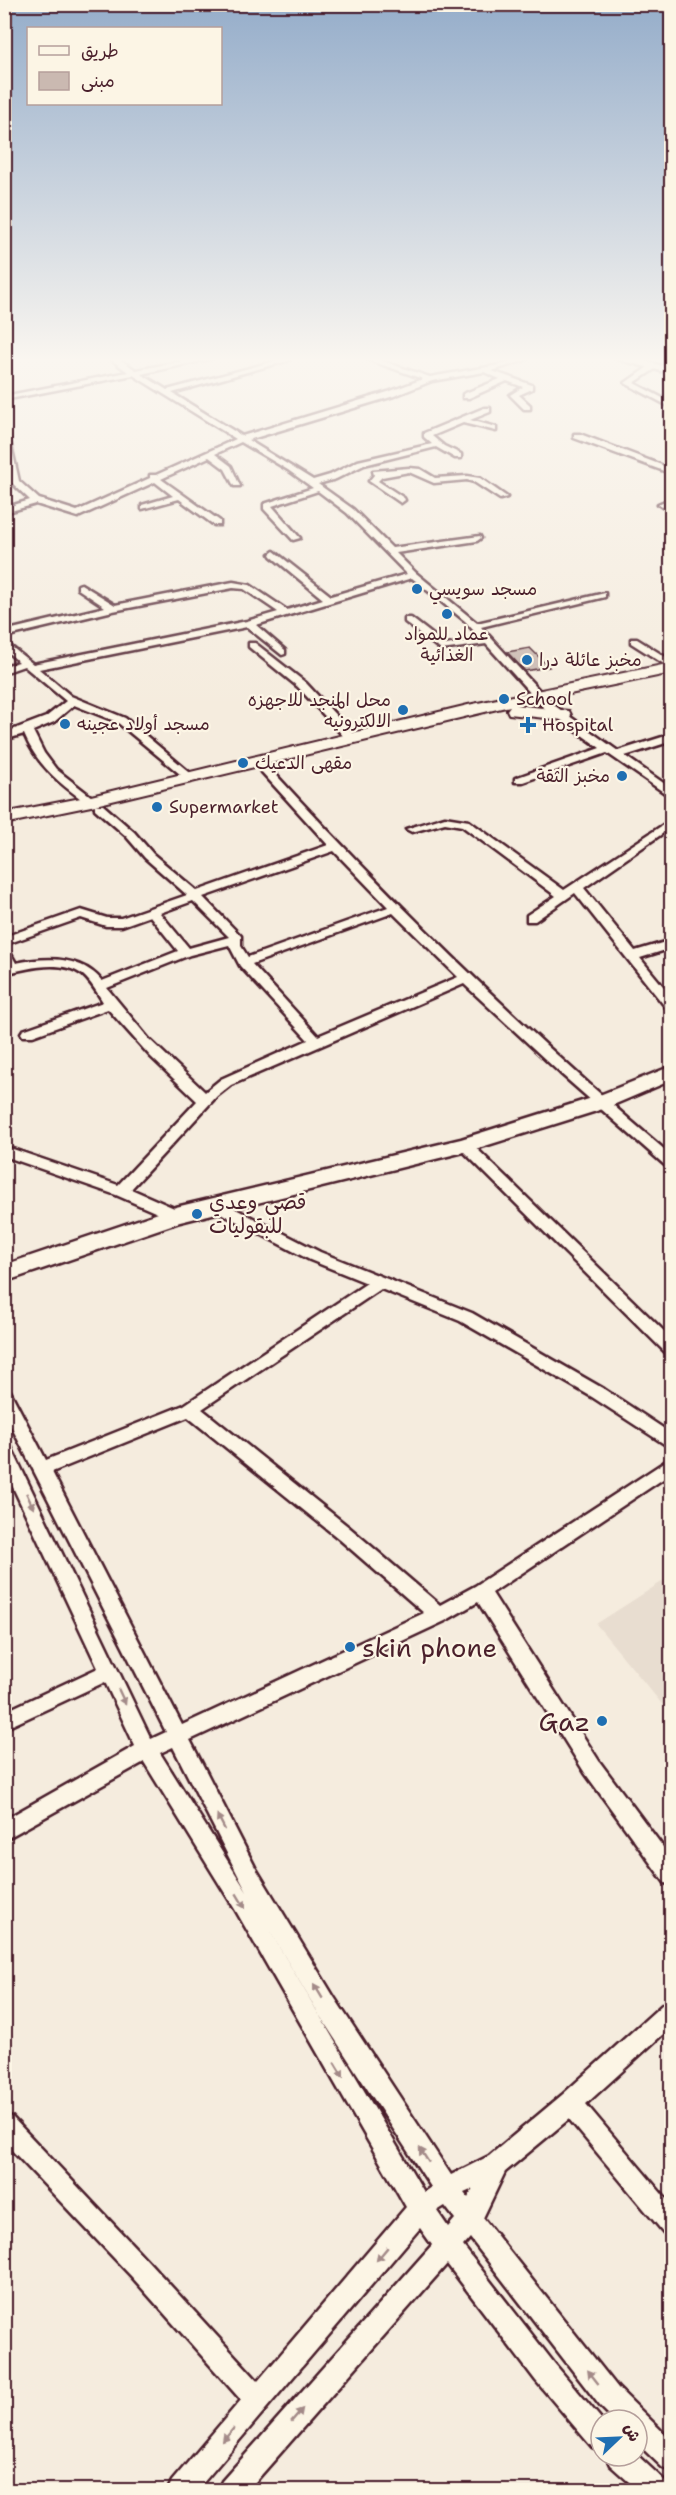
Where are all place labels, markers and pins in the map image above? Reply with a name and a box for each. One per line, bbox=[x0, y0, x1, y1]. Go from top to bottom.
place label: مسجد سويسي bbox=[429, 577, 537, 605]
marker: مسجد سويسي bbox=[410, 582, 424, 596]
marker: عماد للمواد الغذائية bbox=[440, 607, 454, 621]
place label: عماد للمواد الغذائية bbox=[404, 622, 490, 667]
place label: مخبز عائلة درا bbox=[539, 648, 642, 672]
marker: مخبز عائلة درا bbox=[520, 653, 534, 667]
place label: School bbox=[516, 687, 573, 711]
place label: محل المنجد للاجهزه الالكترونيه bbox=[248, 688, 391, 733]
marker: School bbox=[497, 692, 511, 706]
marker: محل المنجد للاجهزه الالكترونيه bbox=[396, 703, 410, 717]
place label: مسجد أولاد عجينه bbox=[77, 712, 210, 736]
place label: Hospital bbox=[542, 713, 614, 737]
marker: Hospital bbox=[519, 716, 537, 734]
marker: مسجد أولاد عجينه bbox=[58, 717, 72, 731]
place label: مقهى الدعيك bbox=[255, 751, 352, 775]
marker: مقهى الدعيك bbox=[236, 756, 250, 770]
place label: مخبز الثقة bbox=[536, 764, 610, 788]
marker: مخبز الثقة bbox=[615, 769, 629, 783]
place label: Supermarket bbox=[169, 795, 279, 819]
marker: Supermarket bbox=[150, 800, 164, 814]
place label: قصي وعدي للبقوليات bbox=[209, 1188, 306, 1240]
marker: قصي وعدي للبقوليات bbox=[190, 1207, 204, 1221]
place label: skin phone bbox=[362, 1630, 497, 1665]
marker: skin phone bbox=[343, 1640, 357, 1654]
place label: Gaz bbox=[539, 1704, 590, 1739]
marker: Gaz bbox=[595, 1714, 609, 1728]

